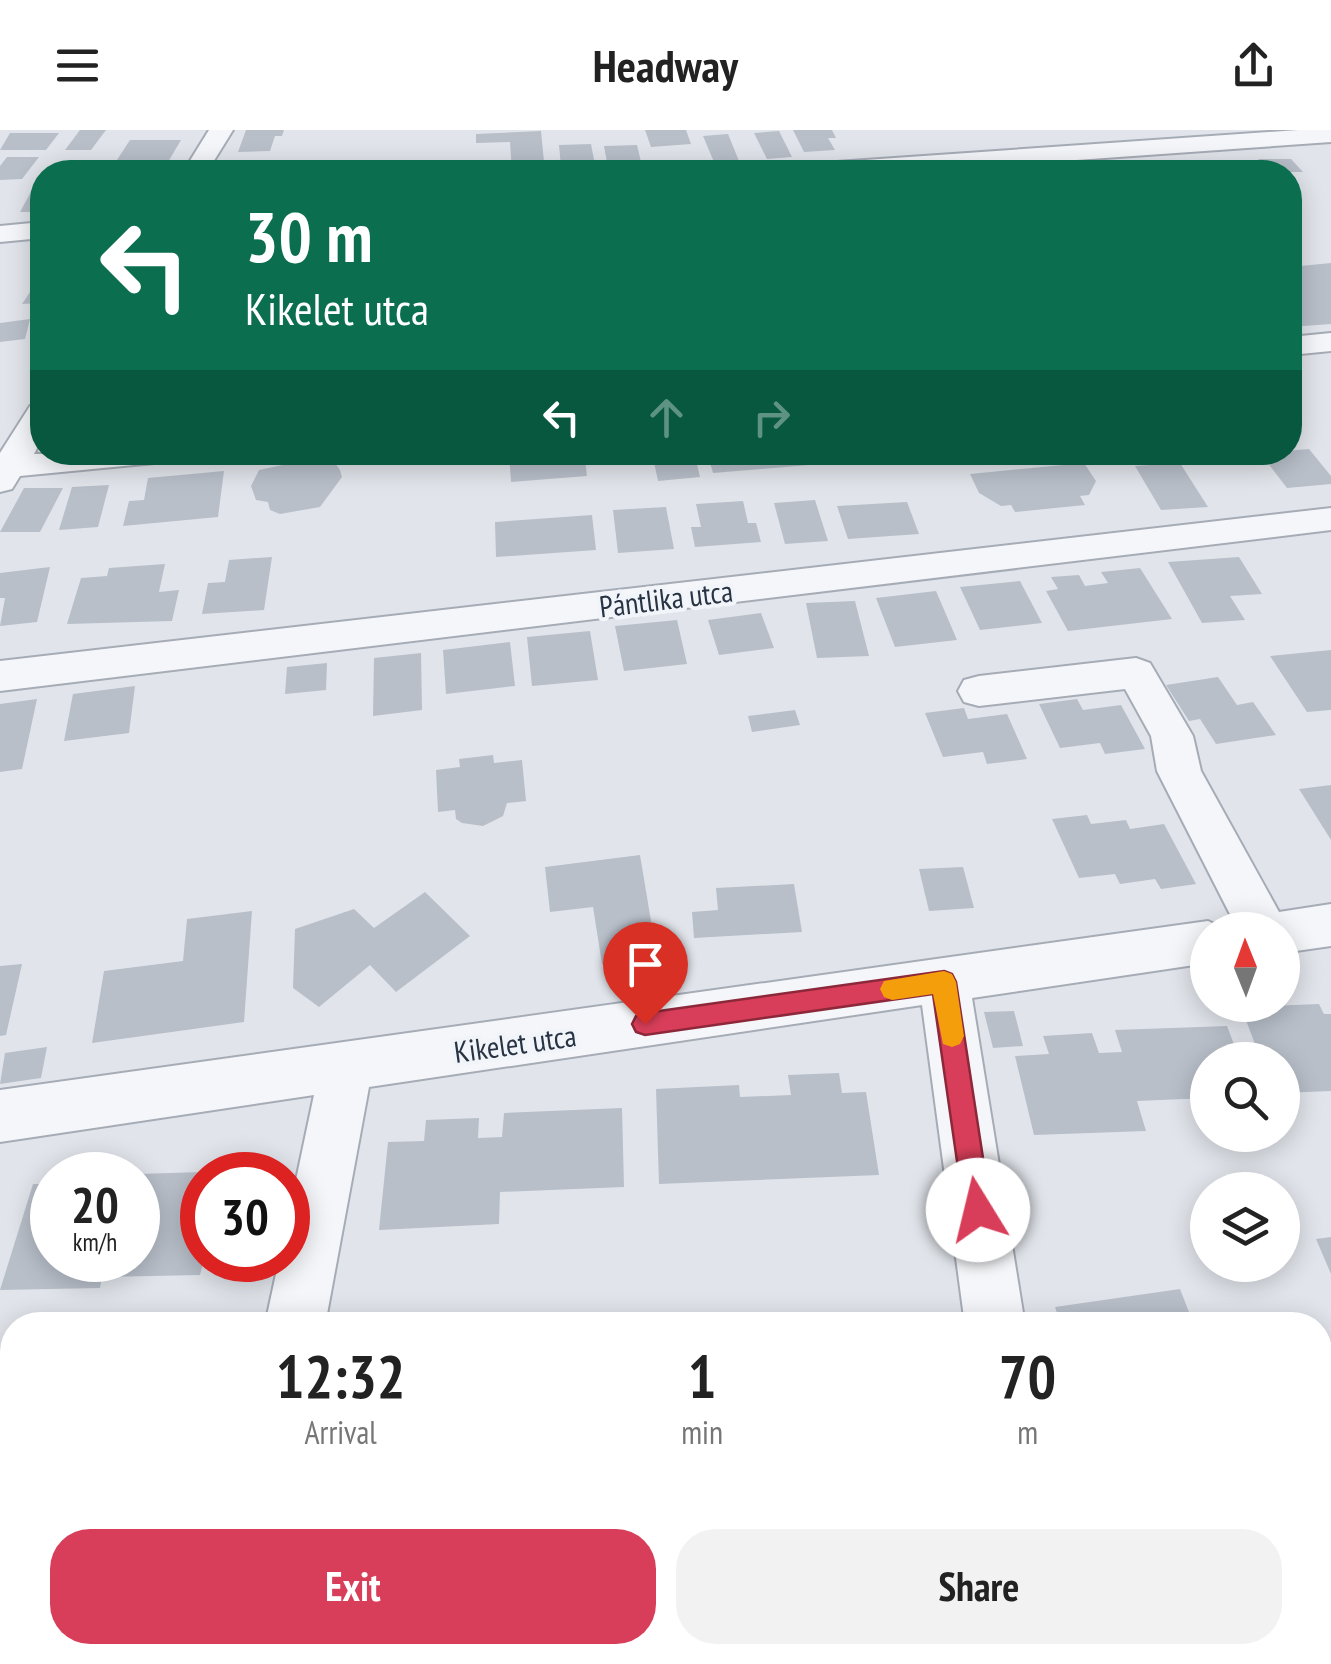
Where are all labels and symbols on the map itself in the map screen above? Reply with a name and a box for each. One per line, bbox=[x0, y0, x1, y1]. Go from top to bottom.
street label: Pántlika utca bbox=[597, 570, 735, 626]
north arrow bbox=[1190, 912, 1300, 1022]
pin bbox=[603, 922, 688, 1025]
street label: Kikelet utca bbox=[452, 1015, 578, 1071]
speed limit sign: 30 bbox=[180, 1152, 310, 1282]
position arrow bbox=[926, 1158, 1030, 1262]

